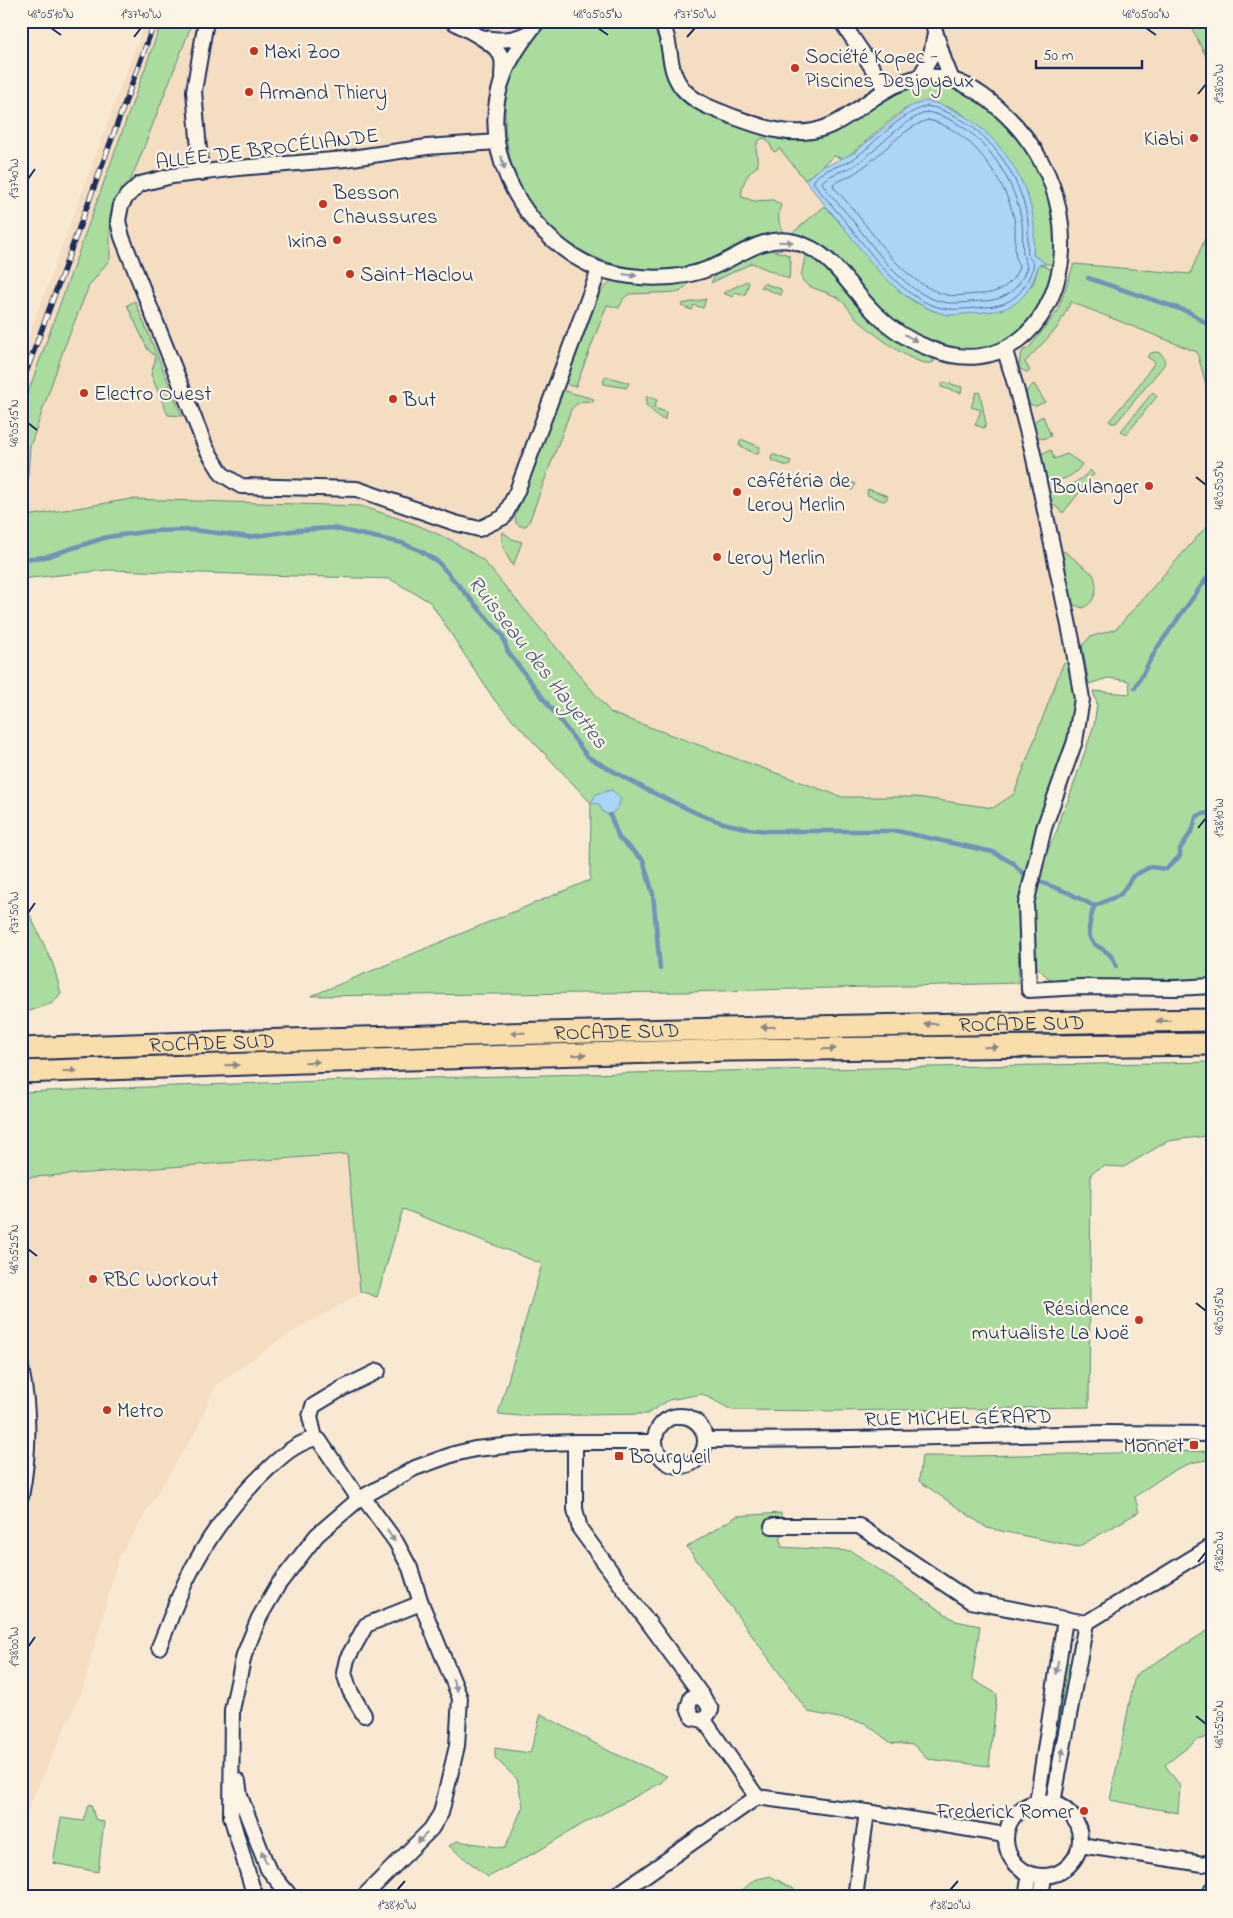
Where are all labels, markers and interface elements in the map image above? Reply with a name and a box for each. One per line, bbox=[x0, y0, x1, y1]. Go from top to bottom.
text: 48°05'10"N bbox=[28, 6, 74, 24]
text: 1°37'40"W bbox=[121, 6, 161, 24]
text: 48°05'05"N bbox=[574, 6, 622, 24]
text: 1°37'50"W bbox=[674, 6, 716, 24]
text: 48°05'00"N bbox=[1122, 6, 1170, 24]
place label: Maxi Zoo bbox=[264, 38, 340, 68]
scale bar bbox=[1036, 38, 1142, 70]
place label: Société Kopec - Piscines Desjoyaux bbox=[805, 43, 974, 99]
marker: Maxi Zoo bbox=[248, 45, 260, 57]
text: 50 m bbox=[1043, 45, 1074, 67]
marker: Société Kopec - Piscines Desjoyaux bbox=[789, 62, 801, 74]
text: 1°38'00"W bbox=[1211, 64, 1229, 104]
place label: Armand Thiery bbox=[259, 79, 387, 111]
marker: Armand Thiery bbox=[243, 86, 255, 98]
street label: ALLÉE DE BROCÉLIANDE bbox=[154, 121, 381, 179]
place label: Kiabi bbox=[1144, 125, 1184, 155]
marker: Kiabi bbox=[1188, 132, 1200, 144]
one-way arrow bbox=[499, 156, 507, 171]
text: 1°37'40"W bbox=[6, 159, 24, 199]
place label: Besson Chaussures bbox=[332, 179, 438, 233]
marker: Besson Chaussures bbox=[317, 198, 329, 210]
place label: Ixina bbox=[287, 227, 327, 257]
marker: Ixina bbox=[331, 234, 343, 246]
one-way arrow bbox=[778, 238, 794, 246]
place label: Saint-Maclou bbox=[360, 261, 474, 291]
marker: Saint-Maclou bbox=[344, 268, 356, 280]
one-way arrow bbox=[622, 272, 638, 280]
one-way arrow bbox=[904, 334, 917, 343]
place label: Electro Ouest bbox=[94, 380, 212, 410]
place label: But bbox=[402, 386, 436, 416]
marker: Electro Ouest bbox=[78, 387, 90, 399]
marker: But bbox=[387, 393, 399, 405]
text: 48°05'15"N bbox=[6, 399, 24, 447]
text: 48°05'05"N bbox=[1211, 461, 1229, 509]
place label: cafétéria de Leroy Merlin bbox=[747, 467, 851, 523]
place label: Boulanger bbox=[1050, 473, 1139, 505]
marker: Boulanger bbox=[1143, 480, 1155, 492]
marker: cafétéria de Leroy Merlin bbox=[731, 486, 743, 498]
place label: Leroy Merlin bbox=[727, 544, 825, 576]
marker: Leroy Merlin bbox=[711, 551, 723, 563]
water label: Ruisseau des Hayettes bbox=[459, 569, 615, 757]
text: 1°38'10"W bbox=[1211, 799, 1229, 837]
text: 1°37'50"W bbox=[6, 892, 24, 934]
street label: ROCADE SUD bbox=[959, 1009, 1085, 1041]
street label: ROCADE SUD bbox=[554, 1017, 680, 1050]
one-way arrow bbox=[1155, 1017, 1171, 1025]
one-way arrow bbox=[922, 1021, 938, 1029]
one-way arrow bbox=[760, 1023, 776, 1031]
street label: ROCADE SUD bbox=[149, 1027, 275, 1061]
one-way arrow bbox=[510, 1029, 526, 1037]
one-way arrow bbox=[984, 1043, 1000, 1051]
one-way arrow bbox=[821, 1045, 837, 1053]
one-way arrow bbox=[571, 1051, 587, 1059]
one-way arrow bbox=[304, 1058, 320, 1066]
one-way arrow bbox=[225, 1060, 241, 1068]
one-way arrow bbox=[62, 1066, 78, 1074]
text: 48°05'25"N bbox=[6, 1224, 24, 1274]
place label: RBC Workout bbox=[103, 1266, 218, 1296]
marker: RBC Workout bbox=[87, 1273, 99, 1285]
text: 48°05'15"N bbox=[1211, 1287, 1229, 1335]
place label: Résidence mutualiste La Noë bbox=[972, 1295, 1130, 1349]
marker: Résidence mutualiste La Noë bbox=[1133, 1314, 1145, 1326]
place label: Metro bbox=[117, 1397, 164, 1427]
street label: RUE MICHEL GÉRARD bbox=[864, 1402, 1052, 1436]
marker: Metro bbox=[101, 1404, 113, 1416]
place label: Monnet bbox=[1123, 1432, 1184, 1462]
marker: Monnet bbox=[1188, 1439, 1200, 1451]
place label: Bourgueil bbox=[628, 1443, 711, 1475]
marker: Bourgueil bbox=[613, 1450, 625, 1462]
one-way arrow bbox=[386, 1529, 396, 1543]
text: 1°38'20"W bbox=[1211, 1531, 1229, 1573]
text: 1°38'00"W bbox=[6, 1627, 24, 1667]
one-way arrow bbox=[1053, 1660, 1061, 1676]
one-way arrow bbox=[451, 1678, 459, 1693]
text: 48°05'20"N bbox=[1211, 1700, 1229, 1748]
one-way arrow bbox=[1059, 1747, 1067, 1763]
place label: Frederick Romer bbox=[935, 1798, 1074, 1828]
marker: Frederick Romer bbox=[1078, 1805, 1090, 1817]
one-way arrow bbox=[416, 1832, 428, 1844]
one-way arrow bbox=[259, 1850, 267, 1864]
text: 1°38'10"W bbox=[378, 1897, 416, 1915]
text: 1°38'20"W bbox=[929, 1897, 971, 1915]

